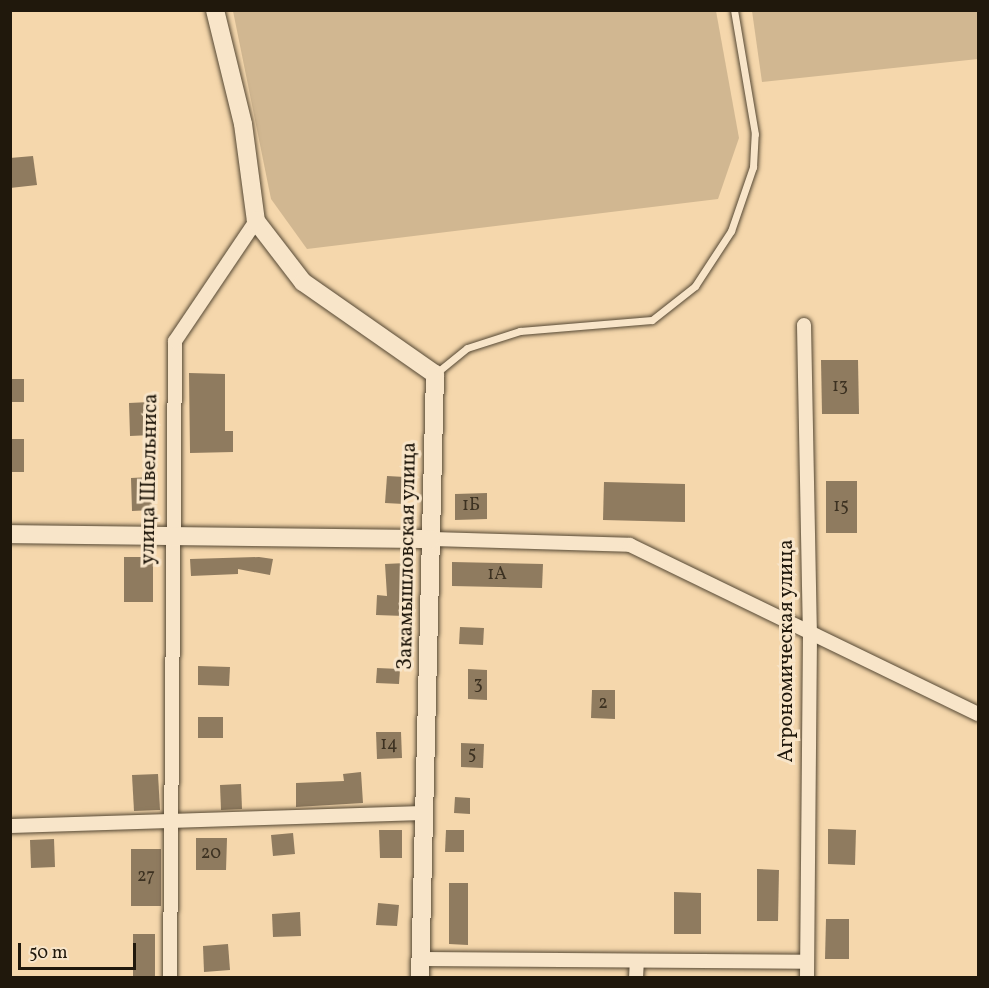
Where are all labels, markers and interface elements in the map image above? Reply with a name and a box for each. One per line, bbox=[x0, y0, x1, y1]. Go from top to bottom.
house number: 13 bbox=[832, 376, 848, 398]
street label: улица Швельниса bbox=[136, 393, 164, 565]
street label: Закамышловская улица bbox=[393, 441, 423, 671]
house number: 1Б bbox=[462, 495, 480, 517]
house number: 15 bbox=[833, 496, 849, 518]
street label: Агрономическая улица bbox=[774, 539, 800, 763]
house number: 1А bbox=[487, 564, 507, 586]
house number: 3 bbox=[473, 674, 483, 696]
house number: 2 bbox=[598, 693, 608, 715]
house number: 14 bbox=[380, 734, 398, 756]
house number: 5 bbox=[468, 744, 476, 766]
house number: 20 bbox=[201, 843, 221, 865]
house number: 27 bbox=[137, 866, 155, 888]
scale bar bbox=[21, 931, 140, 969]
text: 50 m bbox=[29, 941, 68, 966]

